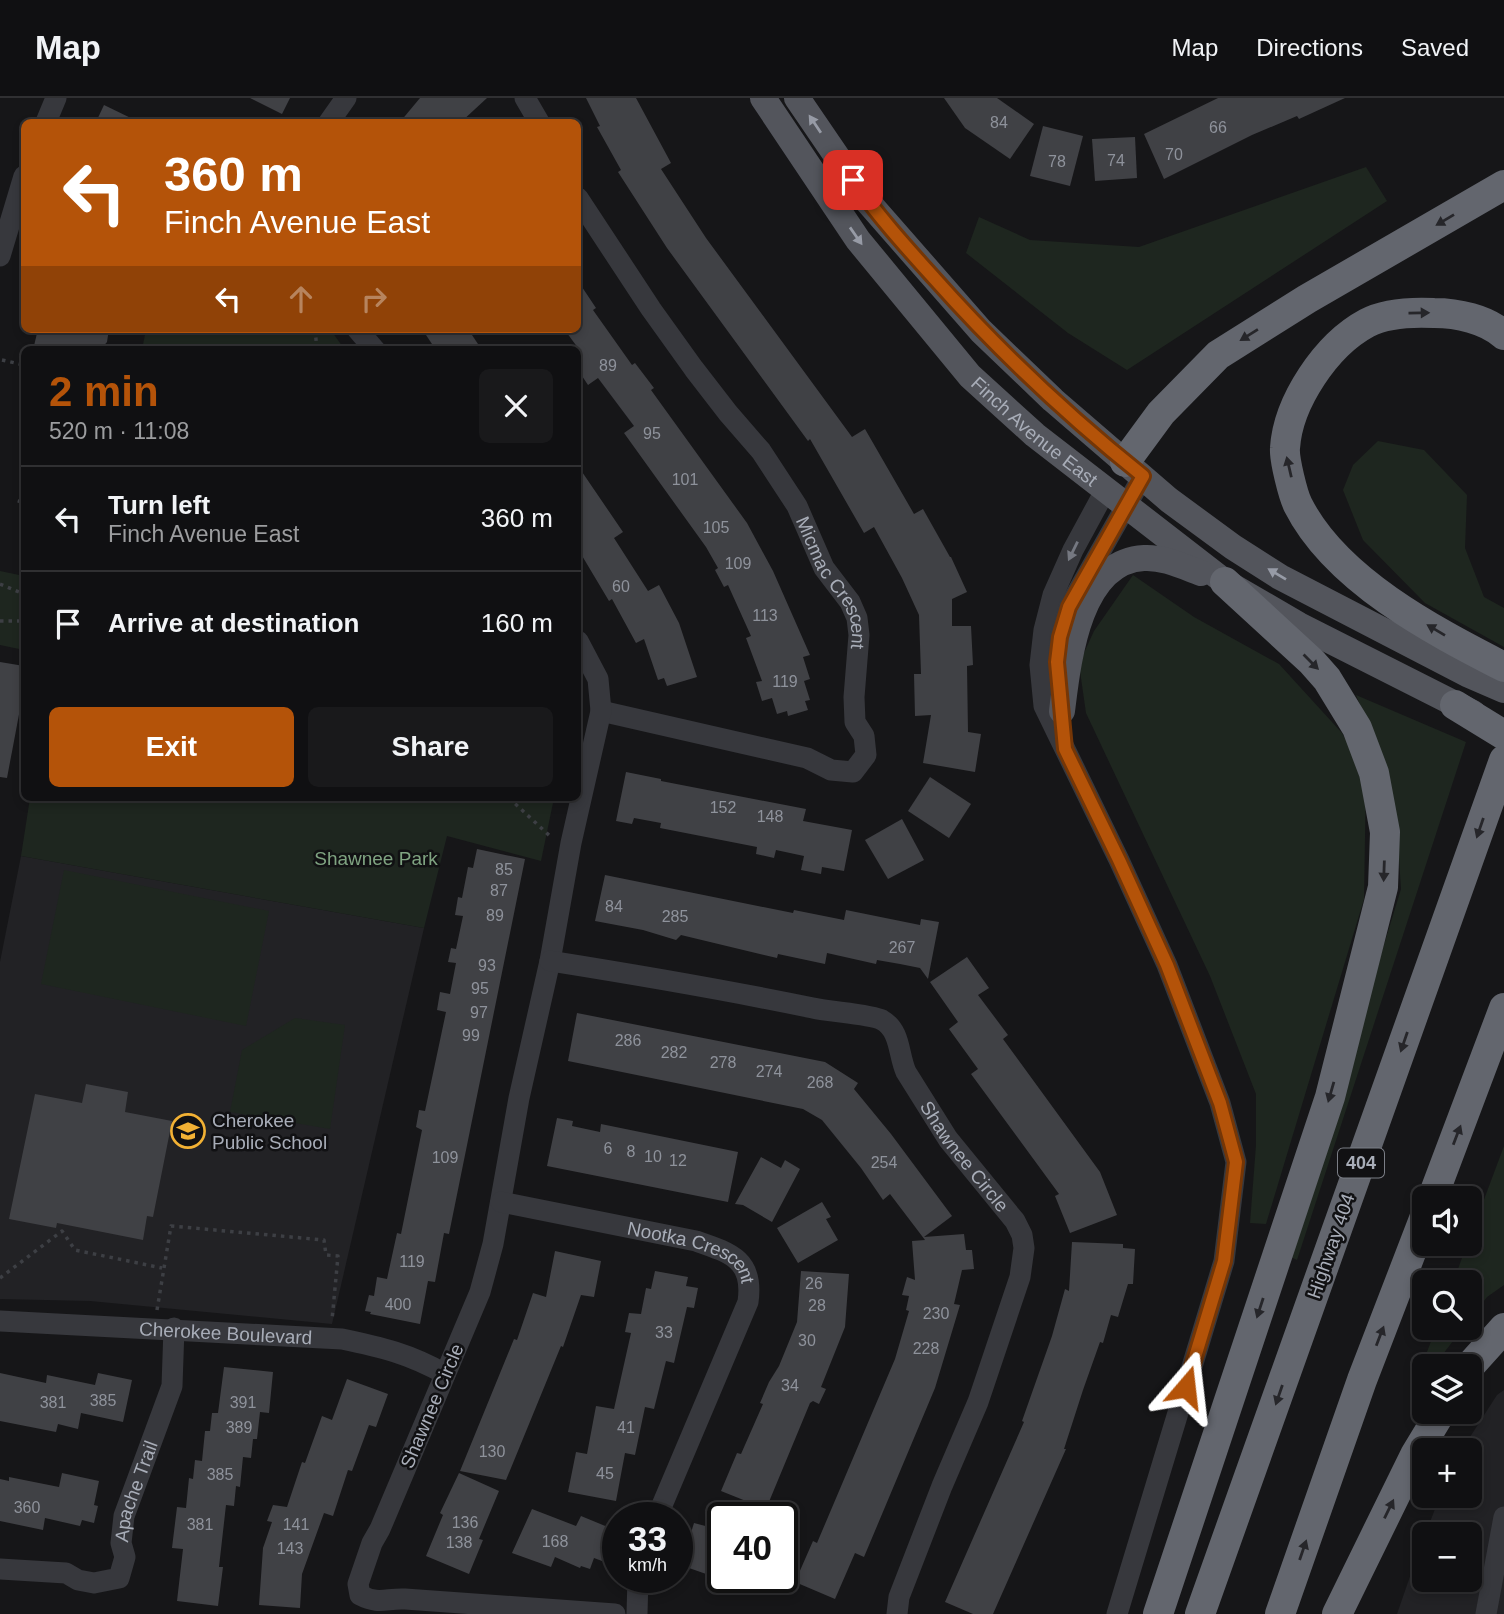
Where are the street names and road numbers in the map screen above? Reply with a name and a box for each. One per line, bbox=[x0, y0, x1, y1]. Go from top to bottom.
street label: Finch Avenue East bbox=[967, 372, 1102, 490]
street label: Micmac Crescent bbox=[792, 513, 870, 651]
street label: Shawnee Circle bbox=[916, 1097, 1013, 1216]
road number: 404 bbox=[1338, 1148, 1384, 1178]
street label: Highway 404 bbox=[1303, 1190, 1359, 1301]
street label: Nootka Crescent bbox=[626, 1217, 759, 1285]
street label: Cherokee Boulevard bbox=[139, 1318, 313, 1348]
street label: Shawnee Circle bbox=[396, 1341, 468, 1471]
street label: Apache Trail bbox=[111, 1438, 161, 1543]

